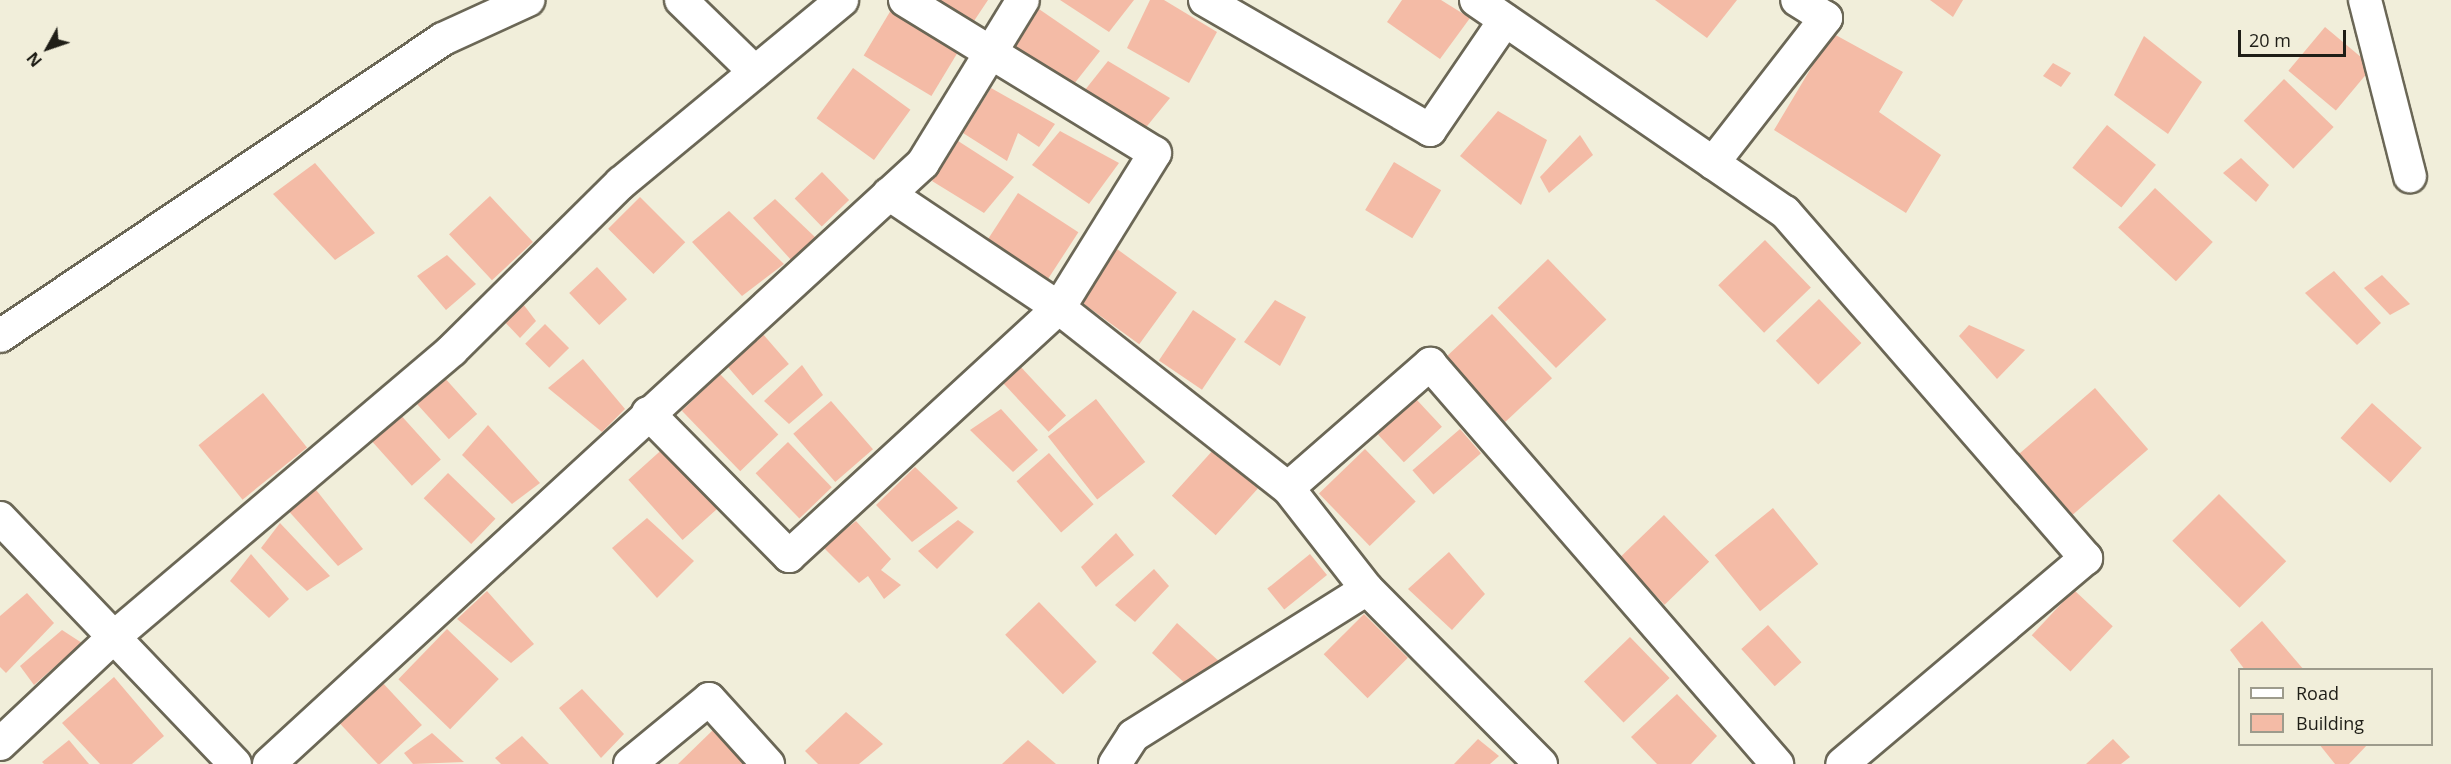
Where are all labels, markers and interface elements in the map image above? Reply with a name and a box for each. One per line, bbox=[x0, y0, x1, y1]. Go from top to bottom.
north arrow bbox=[18, 18, 78, 78]
scale bar bbox=[2241, 18, 2349, 56]
text: 20 m bbox=[2249, 28, 2291, 52]
text: N bbox=[22, 48, 47, 72]
legend bbox=[2238, 668, 2433, 746]
text: Road bbox=[2296, 681, 2339, 705]
text: Building bbox=[2296, 711, 2364, 735]

